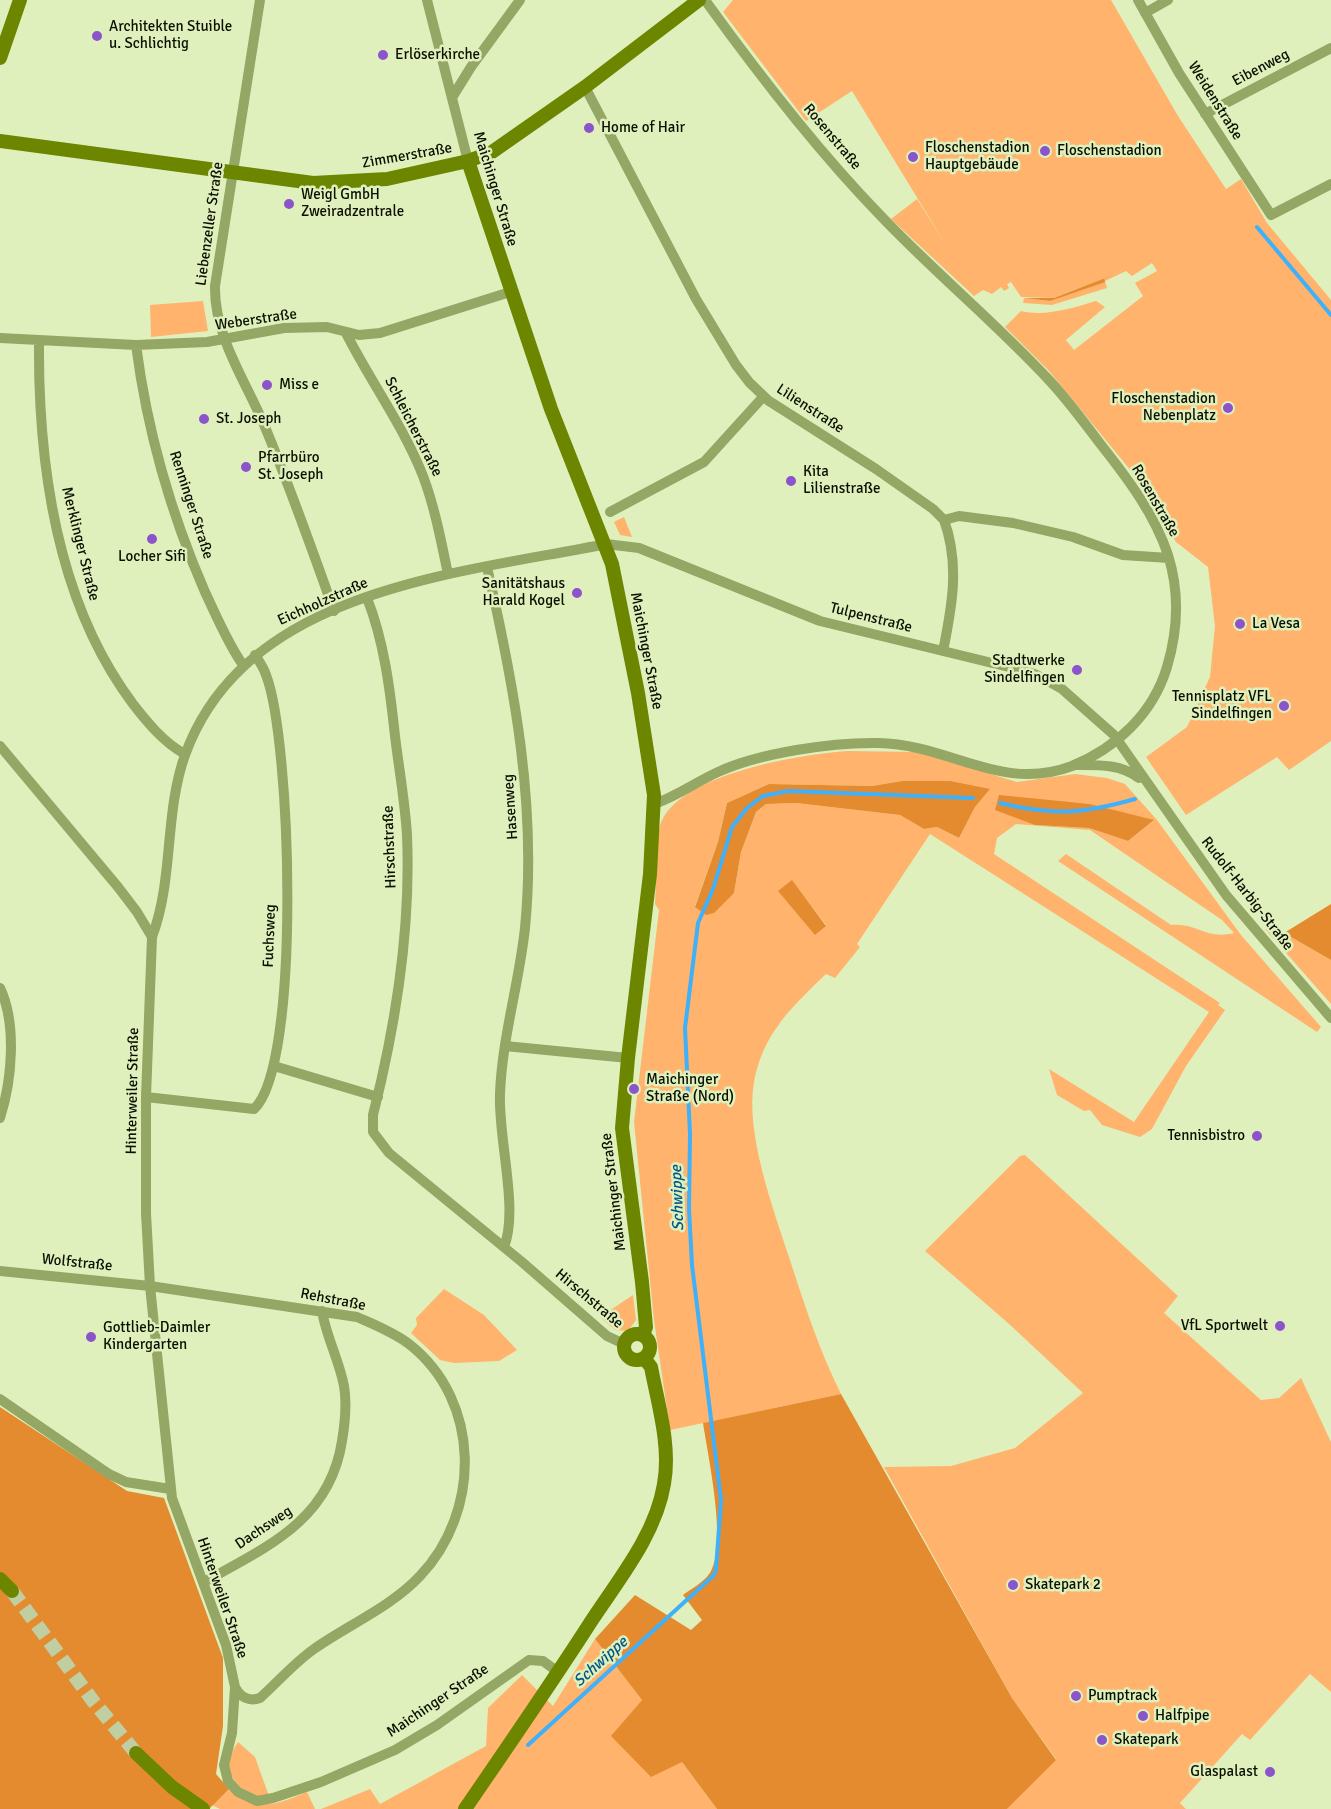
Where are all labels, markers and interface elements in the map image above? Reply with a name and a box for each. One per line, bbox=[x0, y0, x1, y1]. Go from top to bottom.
place label: Architekten Stuible u. Schlichtig bbox=[109, 18, 232, 53]
marker: Architekten Stuible u. Schlichtig bbox=[90, 29, 104, 43]
place label: Erlöserkirche bbox=[395, 46, 480, 64]
street label: Eibenweg bbox=[1229, 46, 1293, 90]
marker: Erlöserkirche bbox=[376, 48, 390, 62]
street label: Weidenstraße bbox=[1184, 58, 1246, 144]
street label: Rosenstraße bbox=[799, 100, 865, 174]
place label: Home of Hair bbox=[601, 119, 685, 137]
marker: Home of Hair bbox=[582, 121, 596, 135]
street label: Maichinger Straße bbox=[469, 129, 521, 249]
street label: Zimmerstraße bbox=[361, 139, 453, 173]
place label: Floschenstadion Hauptgebäude bbox=[925, 139, 1030, 174]
place label: Floschenstadion bbox=[1057, 142, 1162, 160]
marker: Floschenstadion bbox=[1038, 144, 1052, 158]
marker: Floschenstadion Hauptgebäude bbox=[906, 150, 920, 164]
street label: Liebenzeller Straße bbox=[192, 161, 228, 287]
place label: Weigl GmbH Zweiradzentrale bbox=[301, 186, 404, 221]
marker: Weigl GmbH Zweiradzentrale bbox=[282, 197, 296, 211]
street label: Weberstraße bbox=[214, 305, 298, 335]
street label: Schleicherstraße bbox=[380, 374, 446, 480]
place label: Miss e bbox=[279, 376, 319, 394]
marker: Miss e bbox=[260, 378, 274, 392]
street label: Lilienstraße bbox=[773, 380, 847, 438]
place label: Floschenstadion Nebenplatz bbox=[1111, 390, 1216, 425]
marker: Floschenstadion Nebenplatz bbox=[1221, 401, 1235, 415]
place label: St. Joseph bbox=[216, 410, 282, 428]
marker: St. Joseph bbox=[197, 412, 211, 426]
street label: Renninger Straße bbox=[165, 449, 217, 561]
place label: Pfarrbüro St. Joseph bbox=[258, 449, 324, 484]
marker: Pfarrbüro St. Joseph bbox=[239, 460, 253, 474]
street label: Rosenstraße bbox=[1127, 462, 1183, 540]
place label: Kita Lilienstraße bbox=[803, 463, 880, 498]
marker: Kita Lilienstraße bbox=[784, 474, 798, 488]
street label: Merklinger Straße bbox=[57, 485, 103, 603]
marker: Locher Sifi bbox=[145, 532, 159, 546]
place label: Locher Sifi bbox=[118, 548, 186, 566]
street label: Eichholzstraße bbox=[275, 574, 371, 630]
place label: Sanitätshaus Harald Kogel bbox=[482, 575, 565, 610]
marker: Sanitätshaus Harald Kogel bbox=[570, 586, 584, 600]
street label: Maichinger Straße bbox=[626, 591, 666, 711]
street label: Tulpenstraße bbox=[828, 599, 914, 637]
place label: La Vesa bbox=[1252, 615, 1300, 633]
marker: La Vesa bbox=[1233, 617, 1247, 631]
place label: Stadtwerke Sindelfingen bbox=[984, 652, 1065, 687]
marker: Stadtwerke Sindelfingen bbox=[1070, 663, 1084, 677]
place label: Tennisplatz VFL Sindelfingen bbox=[1172, 688, 1272, 723]
marker: Tennisplatz VFL Sindelfingen bbox=[1277, 699, 1291, 713]
street label: Hasenweg bbox=[500, 774, 522, 840]
street label: Hirschstraße bbox=[380, 805, 400, 889]
street label: Rudolf-Harbig-Straße bbox=[1197, 834, 1297, 954]
street label: Fuchsweg bbox=[260, 904, 280, 968]
street label: Hinterweiler Straße bbox=[123, 1027, 143, 1155]
place label: Maichinger Straße (Nord) bbox=[646, 1071, 734, 1106]
marker: Maichinger Straße (Nord) bbox=[627, 1082, 641, 1096]
place label: Tennisbistro bbox=[1168, 1127, 1245, 1145]
marker: Tennisbistro bbox=[1250, 1129, 1264, 1143]
street label: Maichinger Straße bbox=[598, 1132, 630, 1252]
water label: Schwippe bbox=[667, 1165, 689, 1231]
street label: Wolfstraße bbox=[41, 1250, 113, 1276]
street label: Hirschstraße bbox=[551, 1265, 627, 1333]
street label: Rehstraße bbox=[299, 1285, 367, 1315]
place label: VfL Sportwelt bbox=[1181, 1317, 1268, 1335]
place label: Gottlieb-Daimler Kindergarten bbox=[103, 1319, 210, 1354]
marker: VfL Sportwelt bbox=[1273, 1319, 1287, 1333]
marker: Gottlieb-Daimler Kindergarten bbox=[84, 1330, 98, 1344]
street label: Dachsweg bbox=[232, 1502, 296, 1554]
street label: Hinterweiler Straße bbox=[193, 1535, 251, 1661]
place label: Skatepark 2 bbox=[1025, 1576, 1101, 1594]
marker: Skatepark 2 bbox=[1006, 1578, 1020, 1592]
water label: Schwippe bbox=[570, 1633, 632, 1691]
street label: Maichinger Straße bbox=[384, 1660, 492, 1742]
place label: Pumptrack bbox=[1088, 1687, 1157, 1705]
marker: Pumptrack bbox=[1069, 1689, 1083, 1703]
place label: Halfpipe bbox=[1155, 1707, 1210, 1725]
marker: Halfpipe bbox=[1136, 1709, 1150, 1723]
place label: Skatepark bbox=[1114, 1731, 1179, 1749]
marker: Skatepark bbox=[1095, 1733, 1109, 1747]
place label: Glaspalast bbox=[1190, 1763, 1258, 1781]
marker: Glaspalast bbox=[1263, 1765, 1277, 1779]

